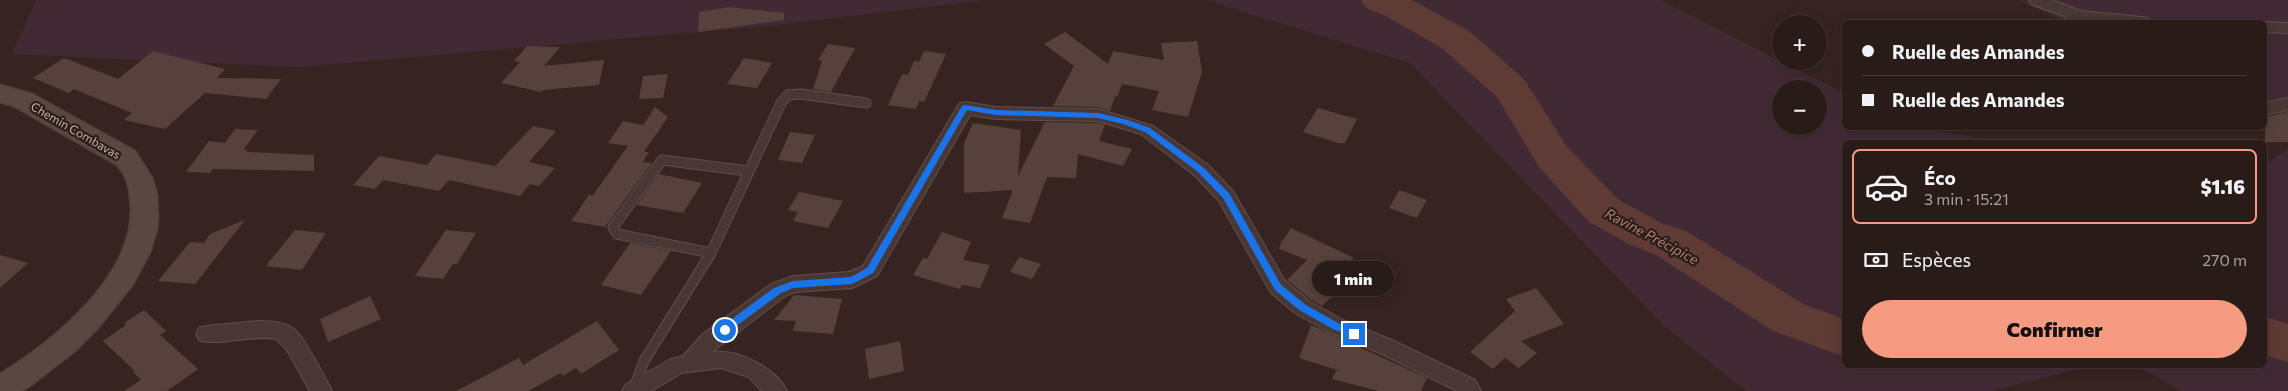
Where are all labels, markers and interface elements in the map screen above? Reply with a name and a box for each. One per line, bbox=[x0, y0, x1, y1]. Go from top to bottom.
map controls bbox=[1772, 15, 1827, 135]
button: + bbox=[1772, 15, 1827, 70]
text: Ruelle des Amandes bbox=[1892, 40, 2065, 63]
button: − bbox=[1772, 80, 1827, 135]
text: Ruelle des Amandes bbox=[1892, 88, 2065, 111]
street label: Chemin Combavas bbox=[29, 99, 123, 161]
icon: car bbox=[1864, 164, 1909, 209]
text: Éco bbox=[1924, 166, 1956, 189]
text: $1.16 bbox=[2200, 175, 2245, 198]
text: 3 min · 15:21 bbox=[1924, 189, 2009, 208]
water label: Ravine Précipice bbox=[1602, 204, 1702, 268]
icon: cash bbox=[1862, 246, 1890, 274]
text: Espèces bbox=[1902, 248, 1971, 271]
text: 270 m bbox=[2202, 250, 2247, 269]
callout: 1 min bbox=[1313, 262, 1395, 296]
text: 1 min bbox=[1334, 269, 1372, 288]
button: Confirmer bbox=[1862, 300, 2247, 358]
route start bbox=[714, 319, 736, 341]
route end bbox=[1343, 323, 1365, 345]

